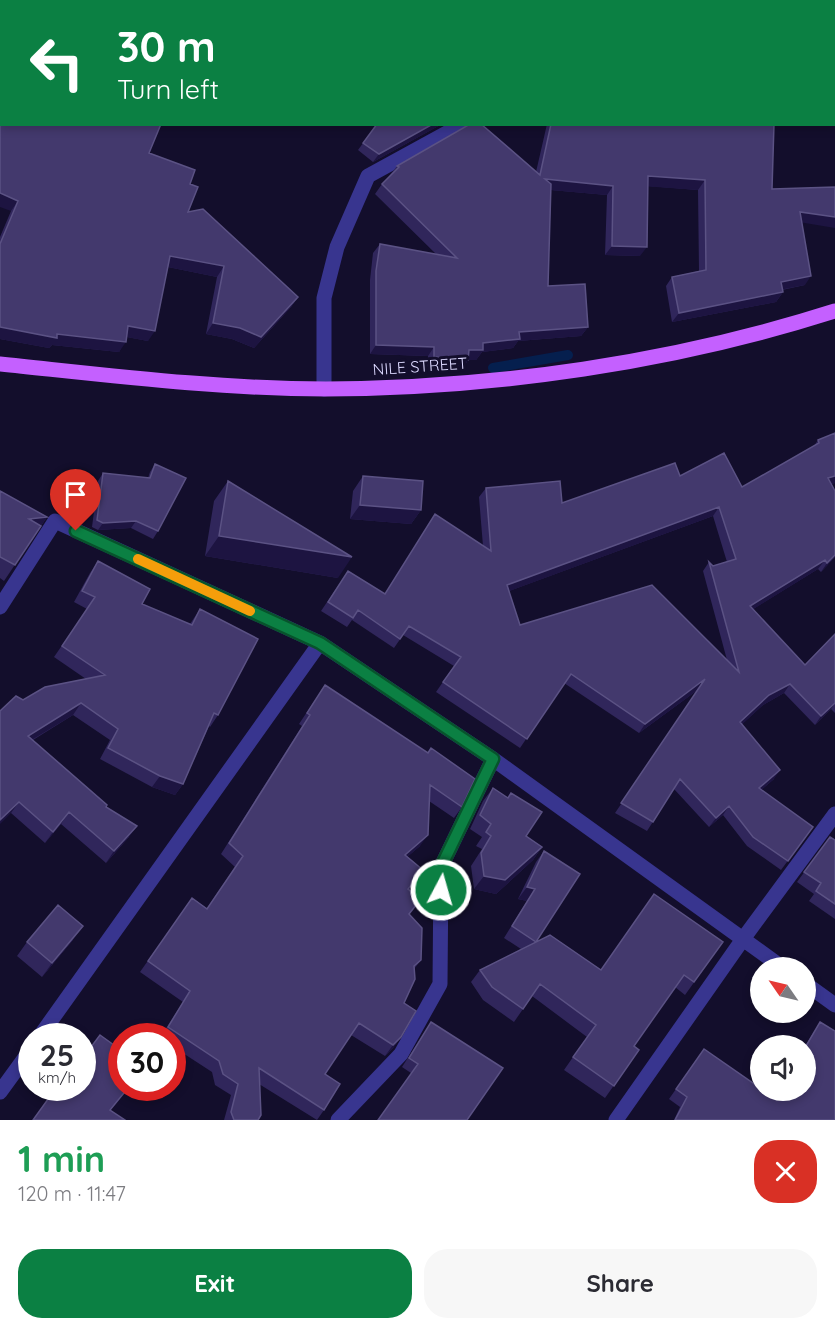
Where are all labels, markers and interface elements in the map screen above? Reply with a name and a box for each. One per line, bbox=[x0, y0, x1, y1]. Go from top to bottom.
text: 30 m bbox=[117, 20, 216, 73]
icon: left bbox=[18, 24, 96, 102]
text: Turn left bbox=[117, 72, 219, 106]
street label: NILE STREET bbox=[372, 353, 468, 379]
pin bbox=[50, 469, 101, 531]
icon: arrive bbox=[59, 478, 92, 511]
position arrow bbox=[409, 858, 473, 922]
north arrow bbox=[750, 957, 816, 1023]
map controls bbox=[750, 957, 816, 1101]
speed limit sign: 30 bbox=[108, 1023, 186, 1101]
button: sound bbox=[750, 1035, 816, 1101]
text: 25 bbox=[40, 1036, 74, 1074]
text: km/h bbox=[38, 1068, 76, 1087]
text: 1 min bbox=[18, 1136, 105, 1181]
button: close bbox=[754, 1140, 817, 1203]
text: 120 m · 11:47 bbox=[18, 1181, 126, 1206]
button: Exit bbox=[18, 1249, 412, 1318]
button: Share bbox=[424, 1249, 817, 1318]

